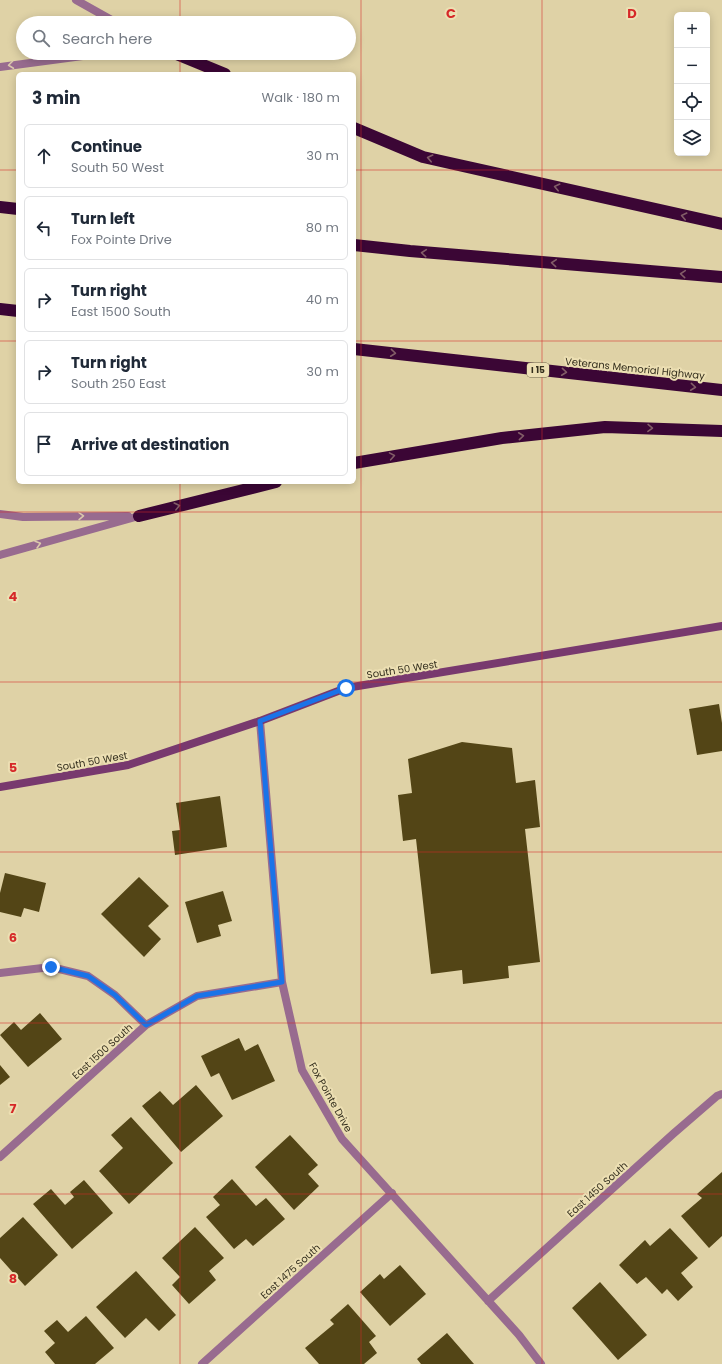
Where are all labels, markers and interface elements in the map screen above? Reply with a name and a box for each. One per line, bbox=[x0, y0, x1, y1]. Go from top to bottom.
text: C bbox=[446, 4, 456, 23]
text: D bbox=[627, 4, 637, 23]
map controls bbox=[674, 12, 710, 156]
button: + bbox=[674, 12, 710, 48]
search box bbox=[16, 16, 356, 60]
icon: search bbox=[30, 27, 52, 49]
text: Search here bbox=[62, 28, 152, 49]
button: − bbox=[674, 48, 710, 84]
one-way arrow bbox=[8, 60, 14, 69]
button: locate bbox=[674, 84, 710, 120]
text: 3 min bbox=[32, 86, 80, 110]
text: Walk · 180 m bbox=[262, 88, 340, 107]
button: layers bbox=[674, 120, 710, 156]
text: Continue bbox=[71, 136, 142, 157]
icon: ahead bbox=[33, 145, 55, 167]
text: 30 m bbox=[306, 146, 339, 165]
one-way arrow bbox=[427, 155, 434, 163]
text: South 50 West bbox=[71, 158, 164, 177]
one-way arrow bbox=[554, 184, 560, 192]
text: Turn left bbox=[71, 208, 135, 229]
one-way arrow bbox=[681, 212, 687, 220]
icon: left bbox=[33, 217, 55, 239]
text: 80 m bbox=[306, 218, 339, 237]
text: Fox Pointe Drive bbox=[71, 230, 172, 249]
one-way arrow bbox=[421, 248, 427, 257]
one-way arrow bbox=[551, 259, 557, 268]
one-way arrow bbox=[680, 270, 686, 279]
text: Turn right bbox=[71, 280, 147, 301]
icon: right bbox=[33, 289, 55, 311]
text: 40 m bbox=[306, 290, 339, 309]
text: East 1500 South bbox=[71, 302, 171, 321]
one-way arrow bbox=[390, 348, 396, 357]
text: Turn right bbox=[71, 352, 147, 373]
street label: Veterans Memorial Highway bbox=[564, 354, 706, 383]
icon: right bbox=[33, 361, 55, 383]
text: 30 m bbox=[306, 362, 339, 381]
road number: I 15 bbox=[527, 363, 549, 377]
one-way arrow bbox=[561, 368, 567, 377]
text: South 250 East bbox=[71, 374, 166, 393]
one-way arrow bbox=[690, 382, 696, 391]
one-way arrow bbox=[647, 424, 653, 432]
one-way arrow bbox=[518, 431, 524, 440]
icon: arrive bbox=[33, 433, 55, 455]
text: Arrive at destination bbox=[71, 434, 229, 455]
one-way arrow bbox=[389, 453, 396, 461]
one-way arrow bbox=[174, 503, 180, 511]
one-way arrow bbox=[78, 512, 84, 521]
one-way arrow bbox=[34, 540, 41, 549]
text: 4 bbox=[9, 587, 18, 606]
street label: South 50 West bbox=[366, 656, 439, 682]
route start bbox=[337, 679, 355, 697]
street label: South 50 West bbox=[56, 748, 129, 775]
text: 5 bbox=[9, 758, 17, 777]
text: 6 bbox=[9, 928, 17, 947]
route end bbox=[42, 958, 60, 976]
street label: East 1500 South bbox=[69, 1020, 136, 1083]
street label: Fox Pointe Drive bbox=[305, 1060, 356, 1135]
text: 7 bbox=[10, 1099, 17, 1118]
street label: East 1450 South bbox=[564, 1158, 631, 1221]
street label: East 1475 South bbox=[257, 1240, 324, 1302]
text: 8 bbox=[9, 1269, 17, 1288]

